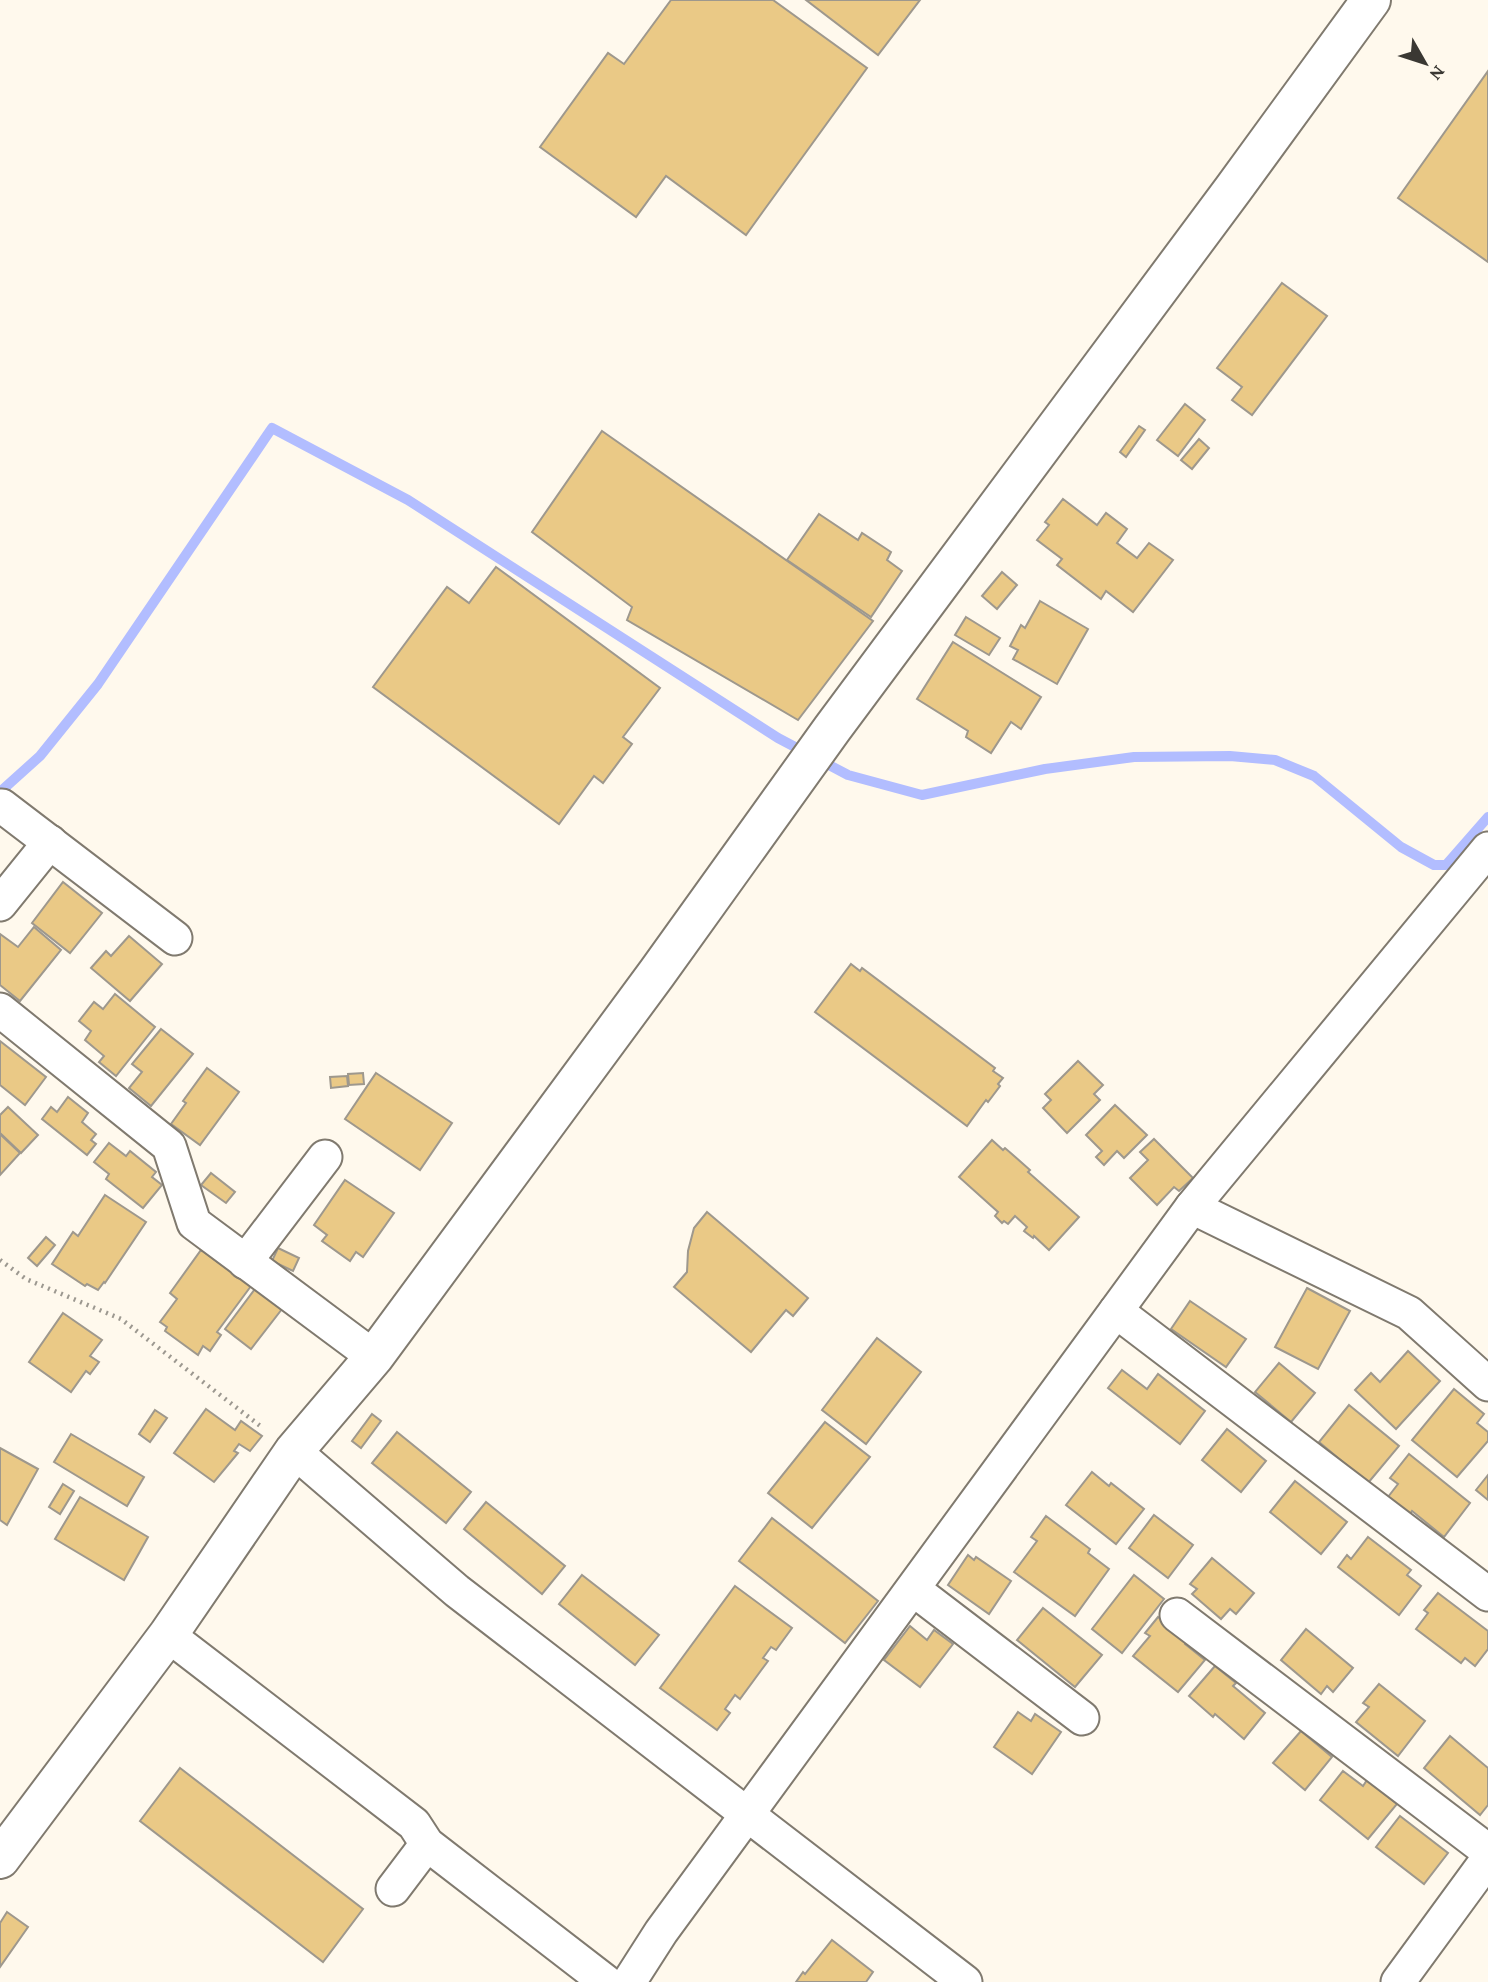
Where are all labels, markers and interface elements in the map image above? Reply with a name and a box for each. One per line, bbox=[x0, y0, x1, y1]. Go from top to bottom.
north arrow bbox=[1390, 28, 1460, 98]
text: N bbox=[1426, 62, 1450, 85]

